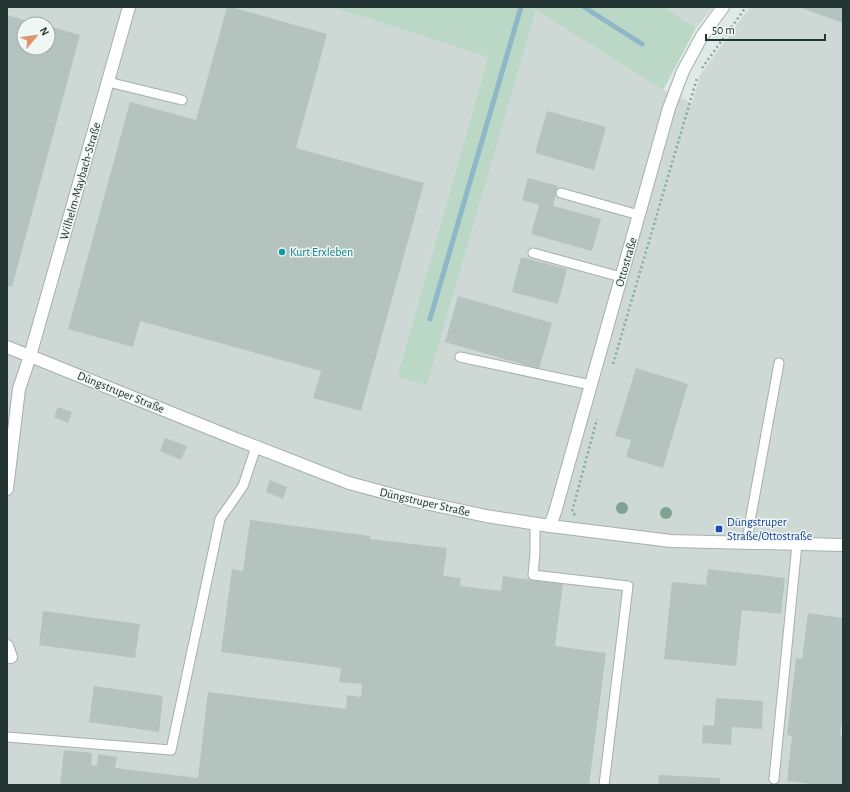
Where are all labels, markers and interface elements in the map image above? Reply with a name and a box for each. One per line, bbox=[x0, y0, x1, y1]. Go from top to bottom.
north arrow bbox=[16, 16, 56, 56]
scale bar bbox=[706, 16, 825, 42]
text: 50 m bbox=[712, 24, 735, 36]
text: N bbox=[38, 25, 51, 37]
street label: Wilhelm-Maybach-Straße bbox=[58, 121, 103, 241]
street label: Ottostraße bbox=[613, 236, 639, 288]
place label: Kurt Erxleben bbox=[290, 246, 353, 258]
marker: Kurt Erxleben bbox=[277, 247, 287, 257]
street label: Düngstruper Straße bbox=[76, 369, 166, 415]
street label: Düngstruper Straße bbox=[379, 486, 471, 518]
place label: Düngstruper Straße/Ottostraße bbox=[727, 516, 812, 542]
marker: Düngstruper Straße/Ottostraße bbox=[714, 524, 724, 534]

